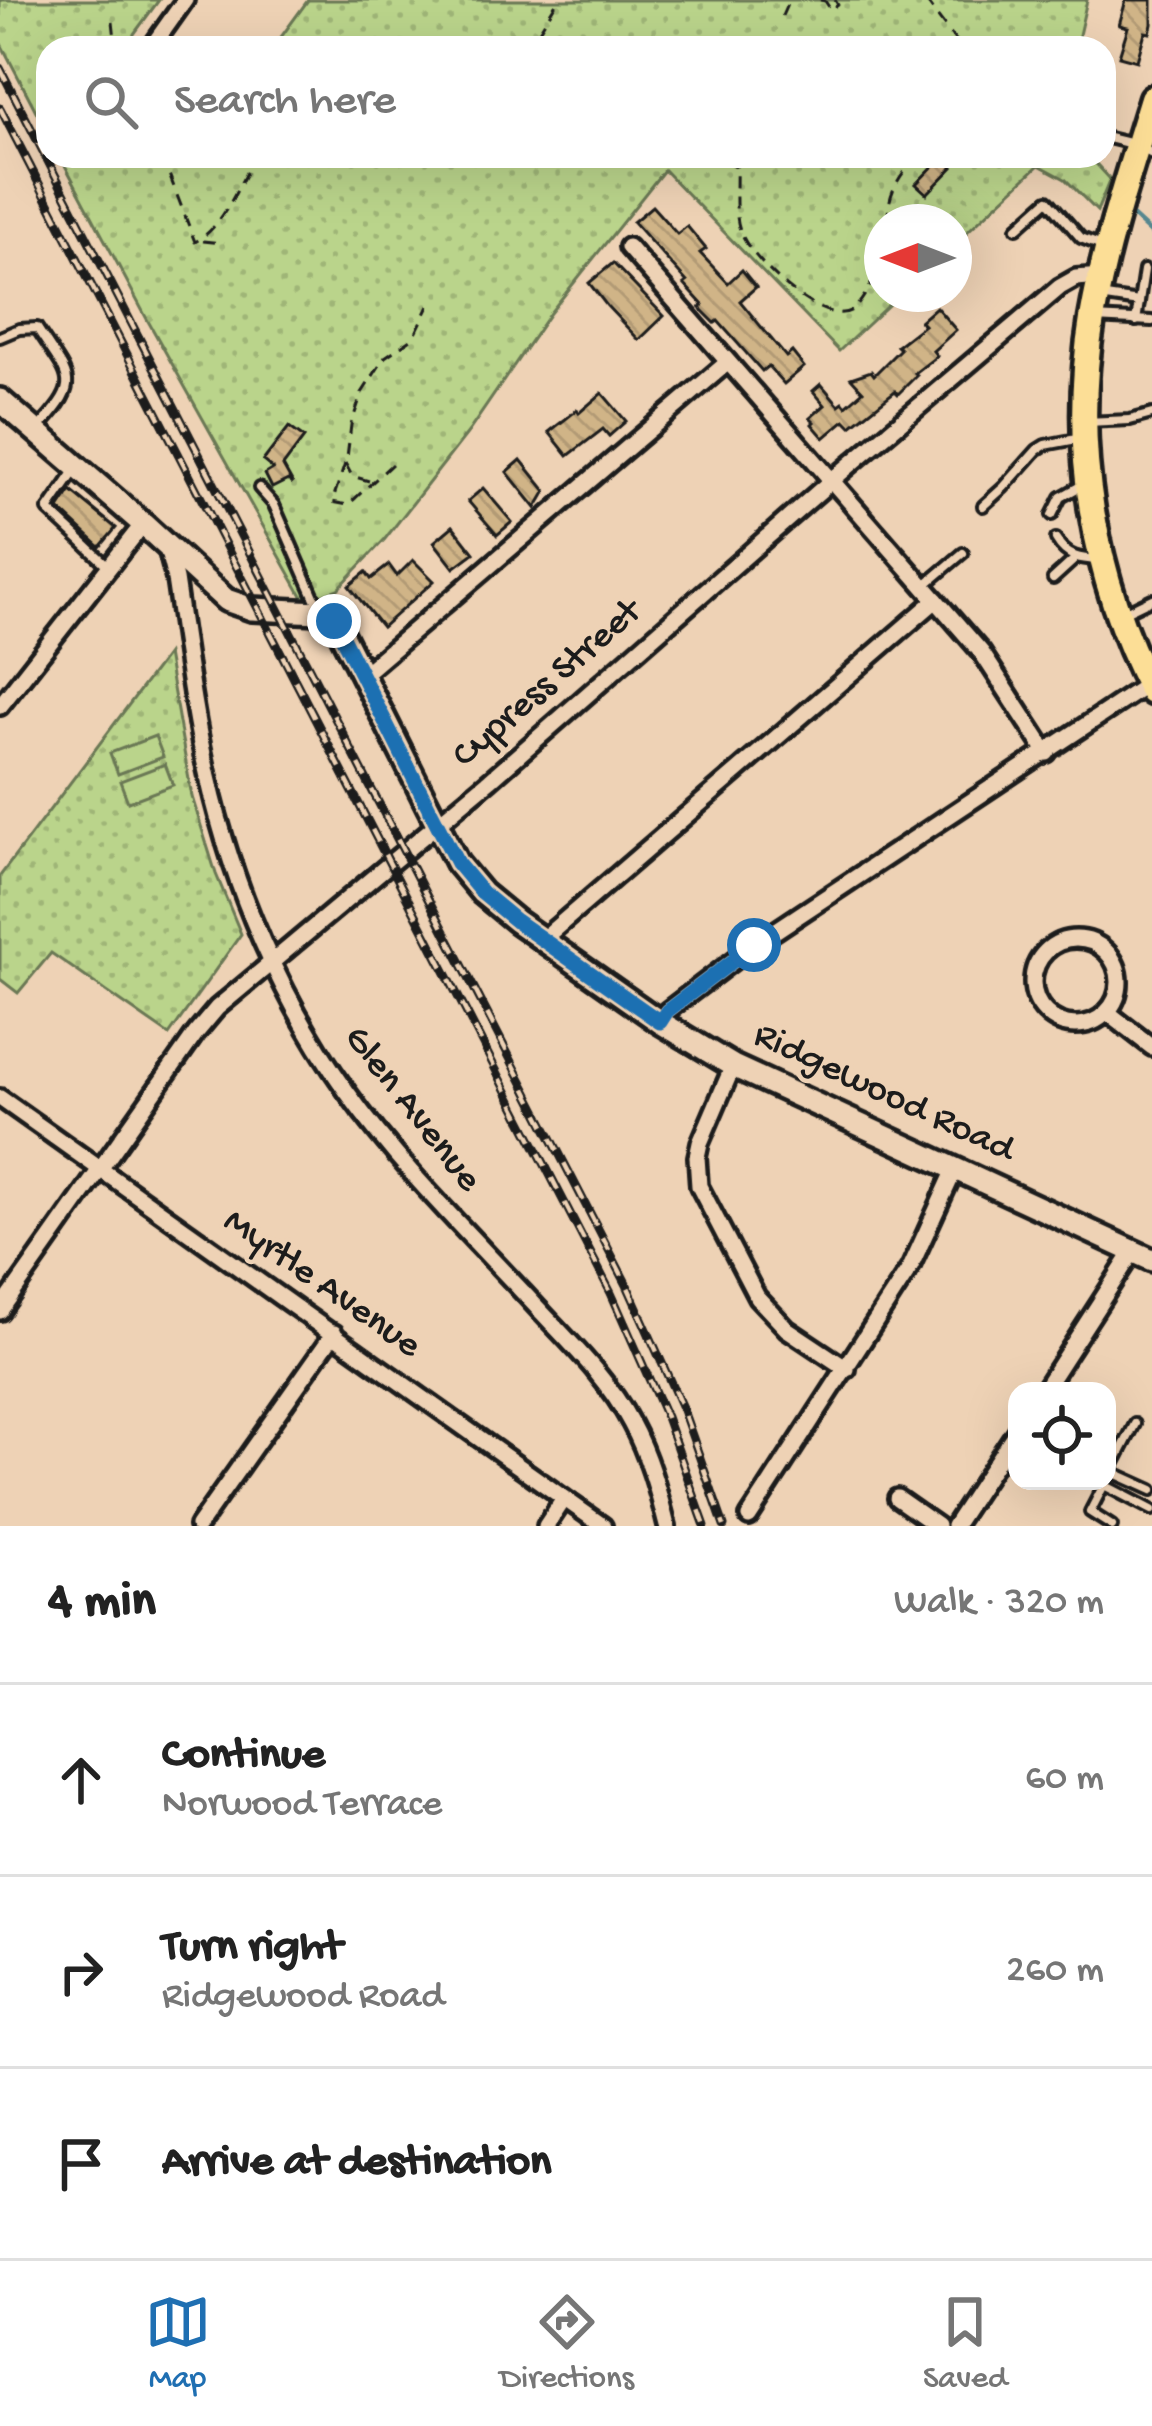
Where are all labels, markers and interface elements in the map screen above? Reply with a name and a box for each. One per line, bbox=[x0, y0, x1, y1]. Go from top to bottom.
search box bbox=[36, 36, 1116, 168]
icon: search bbox=[78, 69, 144, 135]
text: Search here bbox=[174, 76, 396, 129]
north arrow bbox=[864, 204, 972, 312]
street label: Cypress Street bbox=[444, 588, 654, 780]
route end bbox=[307, 594, 361, 648]
route start bbox=[727, 918, 781, 972]
street label: Ridgewood Road bbox=[745, 1014, 1023, 1176]
street label: Glen Avenue bbox=[332, 1018, 491, 1203]
street label: Myrtle Avenue bbox=[213, 1200, 430, 1371]
map controls bbox=[1008, 1382, 1116, 1490]
button: locate bbox=[1008, 1382, 1116, 1490]
text: 4 min bbox=[48, 1574, 156, 1634]
text: Walk · 320 m bbox=[894, 1581, 1104, 1627]
text: Continue bbox=[162, 1730, 325, 1783]
icon: ahead bbox=[48, 1747, 114, 1813]
text: 60 m bbox=[1025, 1757, 1104, 1803]
text: Norwood Terrace bbox=[162, 1783, 442, 1829]
text: Turn right bbox=[162, 1922, 342, 1975]
icon: right bbox=[48, 1939, 114, 2005]
text: 260 m bbox=[1006, 1949, 1104, 1995]
text: Ridgewood Road bbox=[162, 1975, 444, 2021]
icon: arrive bbox=[48, 2131, 114, 2197]
text: Arrive at destination bbox=[162, 2137, 551, 2190]
tab: Map bbox=[145, 2289, 211, 2399]
tab: Directions bbox=[500, 2289, 634, 2399]
tab: Saved bbox=[923, 2289, 1007, 2399]

